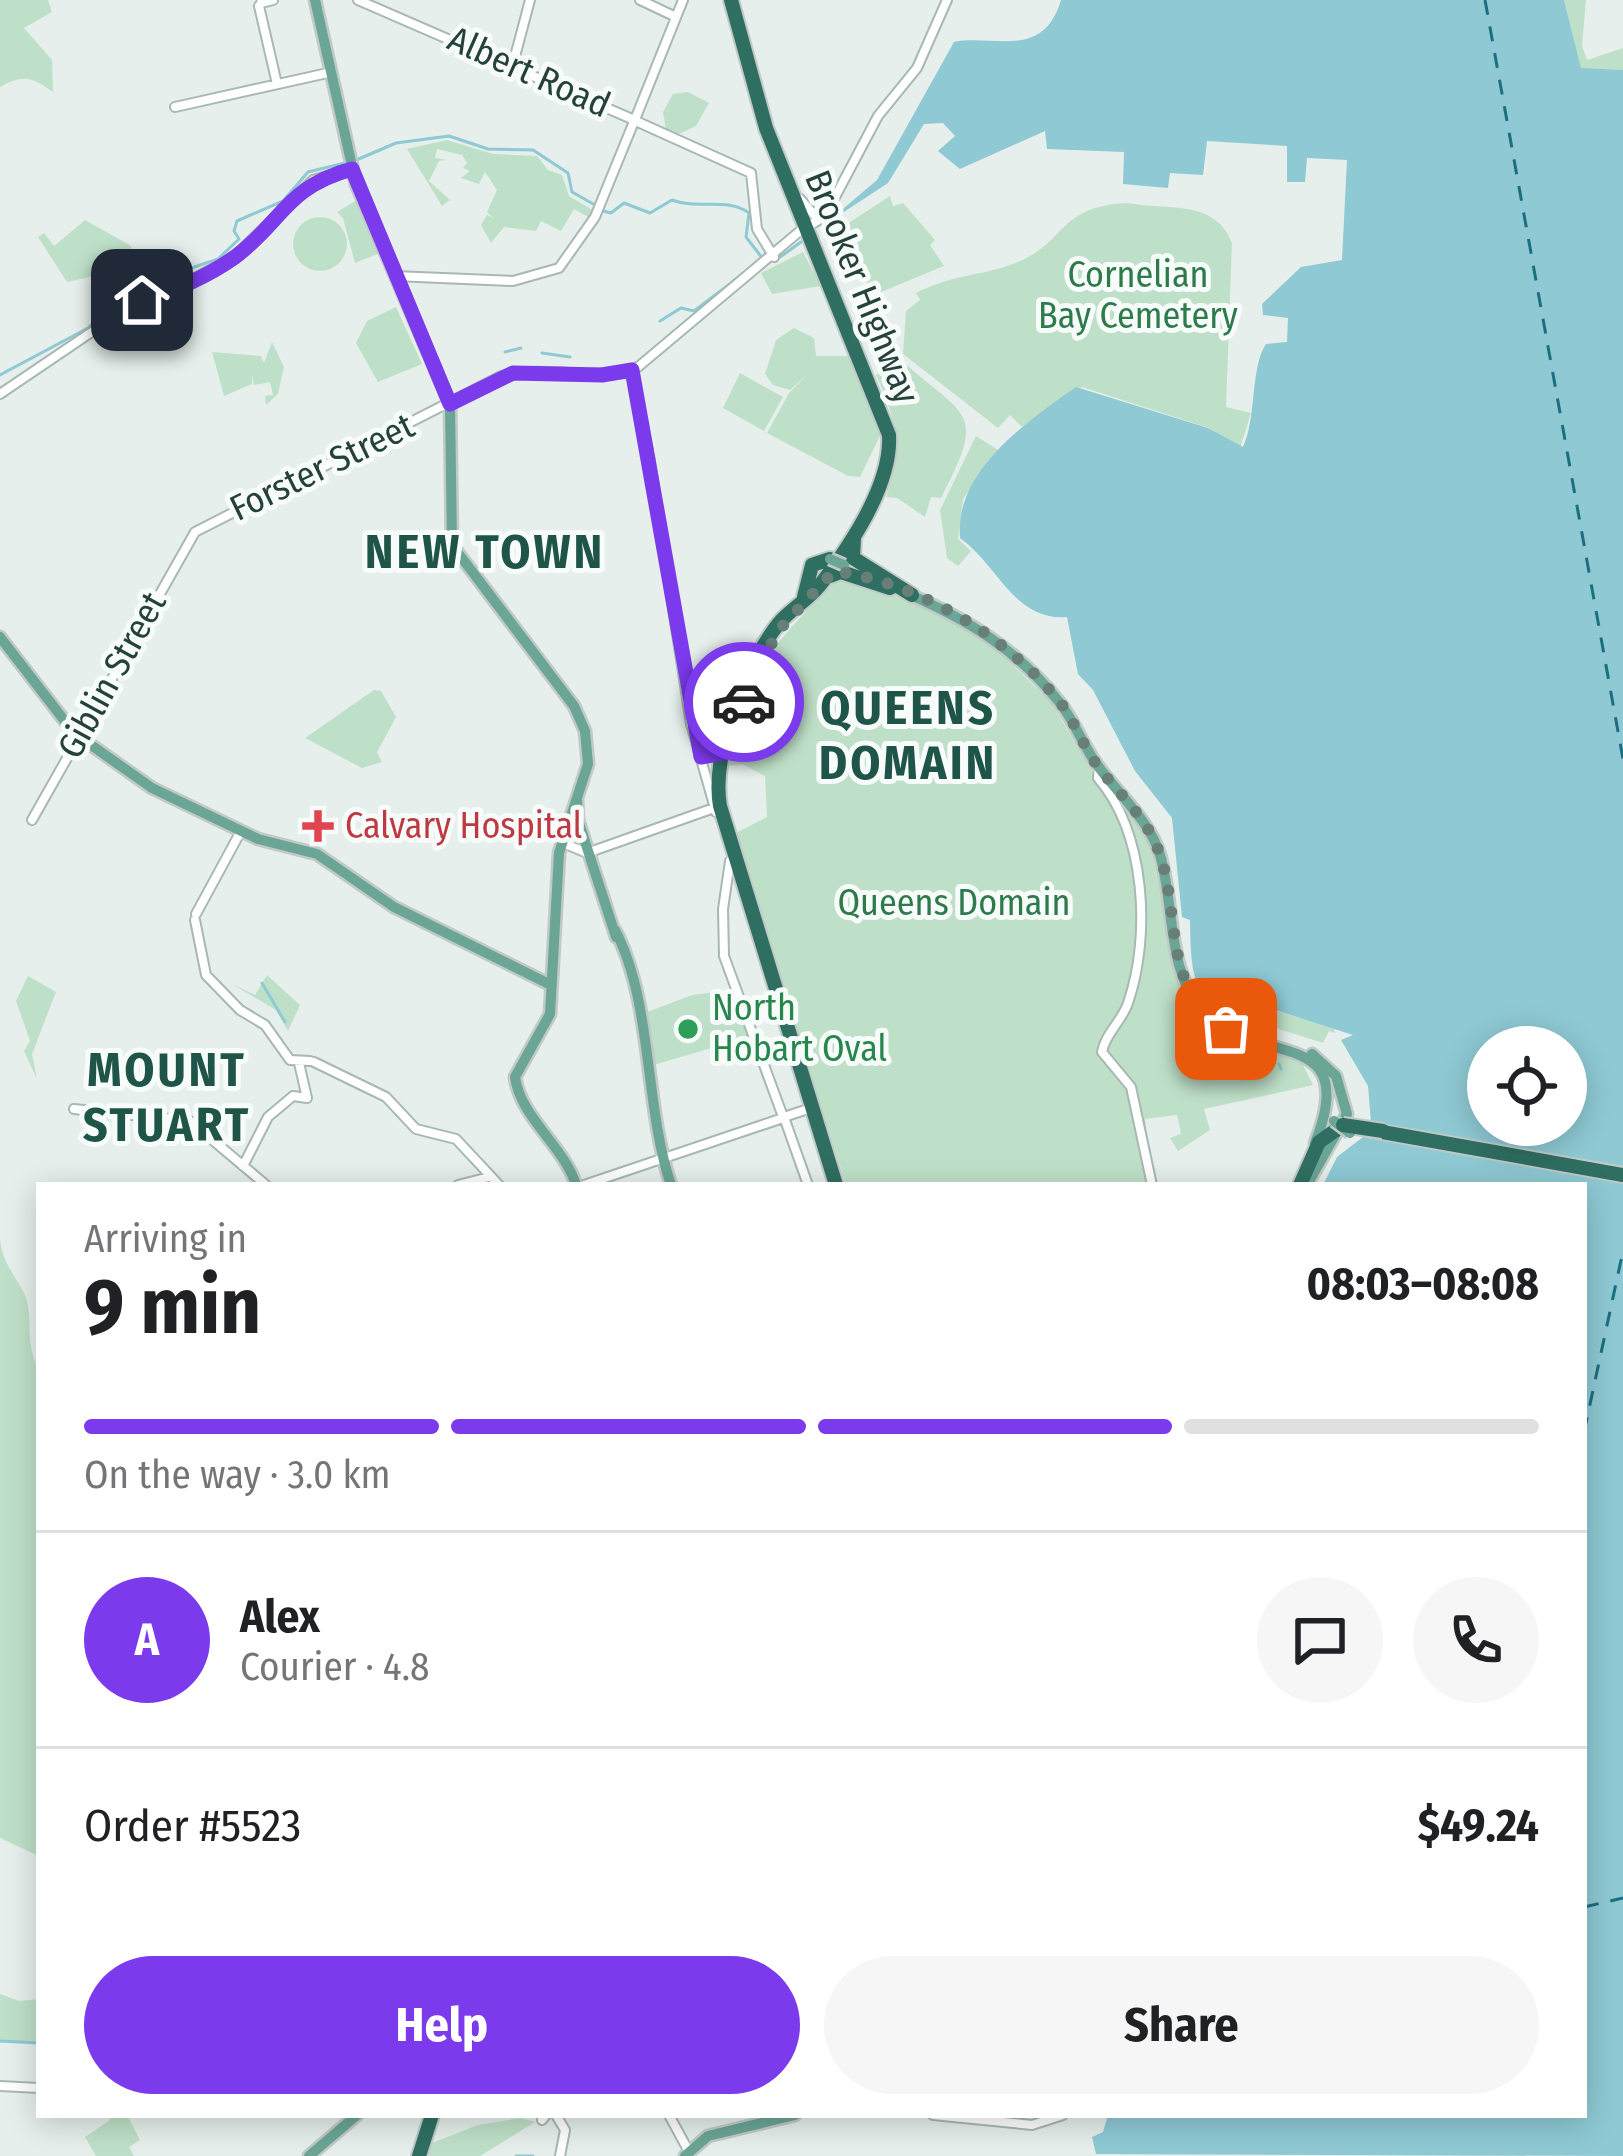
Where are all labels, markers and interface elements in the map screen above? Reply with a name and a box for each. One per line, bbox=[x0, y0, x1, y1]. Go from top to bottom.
street label: Albert Road bbox=[441, 17, 617, 127]
street label: Brooker Highway bbox=[795, 164, 929, 410]
pin bbox=[91, 249, 193, 351]
park label: Cornelian Bay Cemetery bbox=[1038, 253, 1238, 338]
icon: home bbox=[109, 267, 175, 333]
street label: Forster Street bbox=[223, 403, 421, 530]
district label: NEW TOWN bbox=[365, 523, 605, 581]
street label: Giblin Street bbox=[48, 584, 176, 766]
courier bbox=[684, 642, 804, 762]
icon: car bbox=[711, 669, 777, 735]
district label: QUEENS DOMAIN bbox=[819, 679, 997, 792]
place label: Calvary Hospital bbox=[345, 804, 582, 848]
marker: Calvary Hospital bbox=[302, 810, 334, 842]
park label: Queens Domain bbox=[837, 881, 1071, 925]
pin bbox=[1175, 978, 1277, 1080]
place label: North Hobart Oval bbox=[712, 986, 887, 1071]
icon: bag bbox=[1193, 996, 1259, 1062]
marker: North Hobart Oval bbox=[675, 1016, 701, 1042]
map controls bbox=[1467, 1026, 1587, 1146]
button: locate bbox=[1467, 1026, 1587, 1146]
district label: MOUNT STUART bbox=[83, 1041, 251, 1154]
text: Arriving in bbox=[84, 1216, 247, 1262]
text: 08:03–08:08 bbox=[1307, 1257, 1539, 1311]
text: 9 min bbox=[84, 1260, 261, 1354]
text: On the way · 3.0 km bbox=[84, 1452, 391, 1498]
button: chat bbox=[1257, 1577, 1383, 1703]
button: phone bbox=[1413, 1577, 1539, 1703]
text: Alex bbox=[240, 1590, 320, 1644]
text: A bbox=[135, 1613, 159, 1667]
text: Courier · 4.8 bbox=[240, 1644, 430, 1690]
text: Order #5523 bbox=[84, 1799, 301, 1853]
text: $49.24 bbox=[1418, 1799, 1539, 1853]
button: Help bbox=[84, 1956, 800, 2094]
button: Share bbox=[824, 1956, 1539, 2094]

